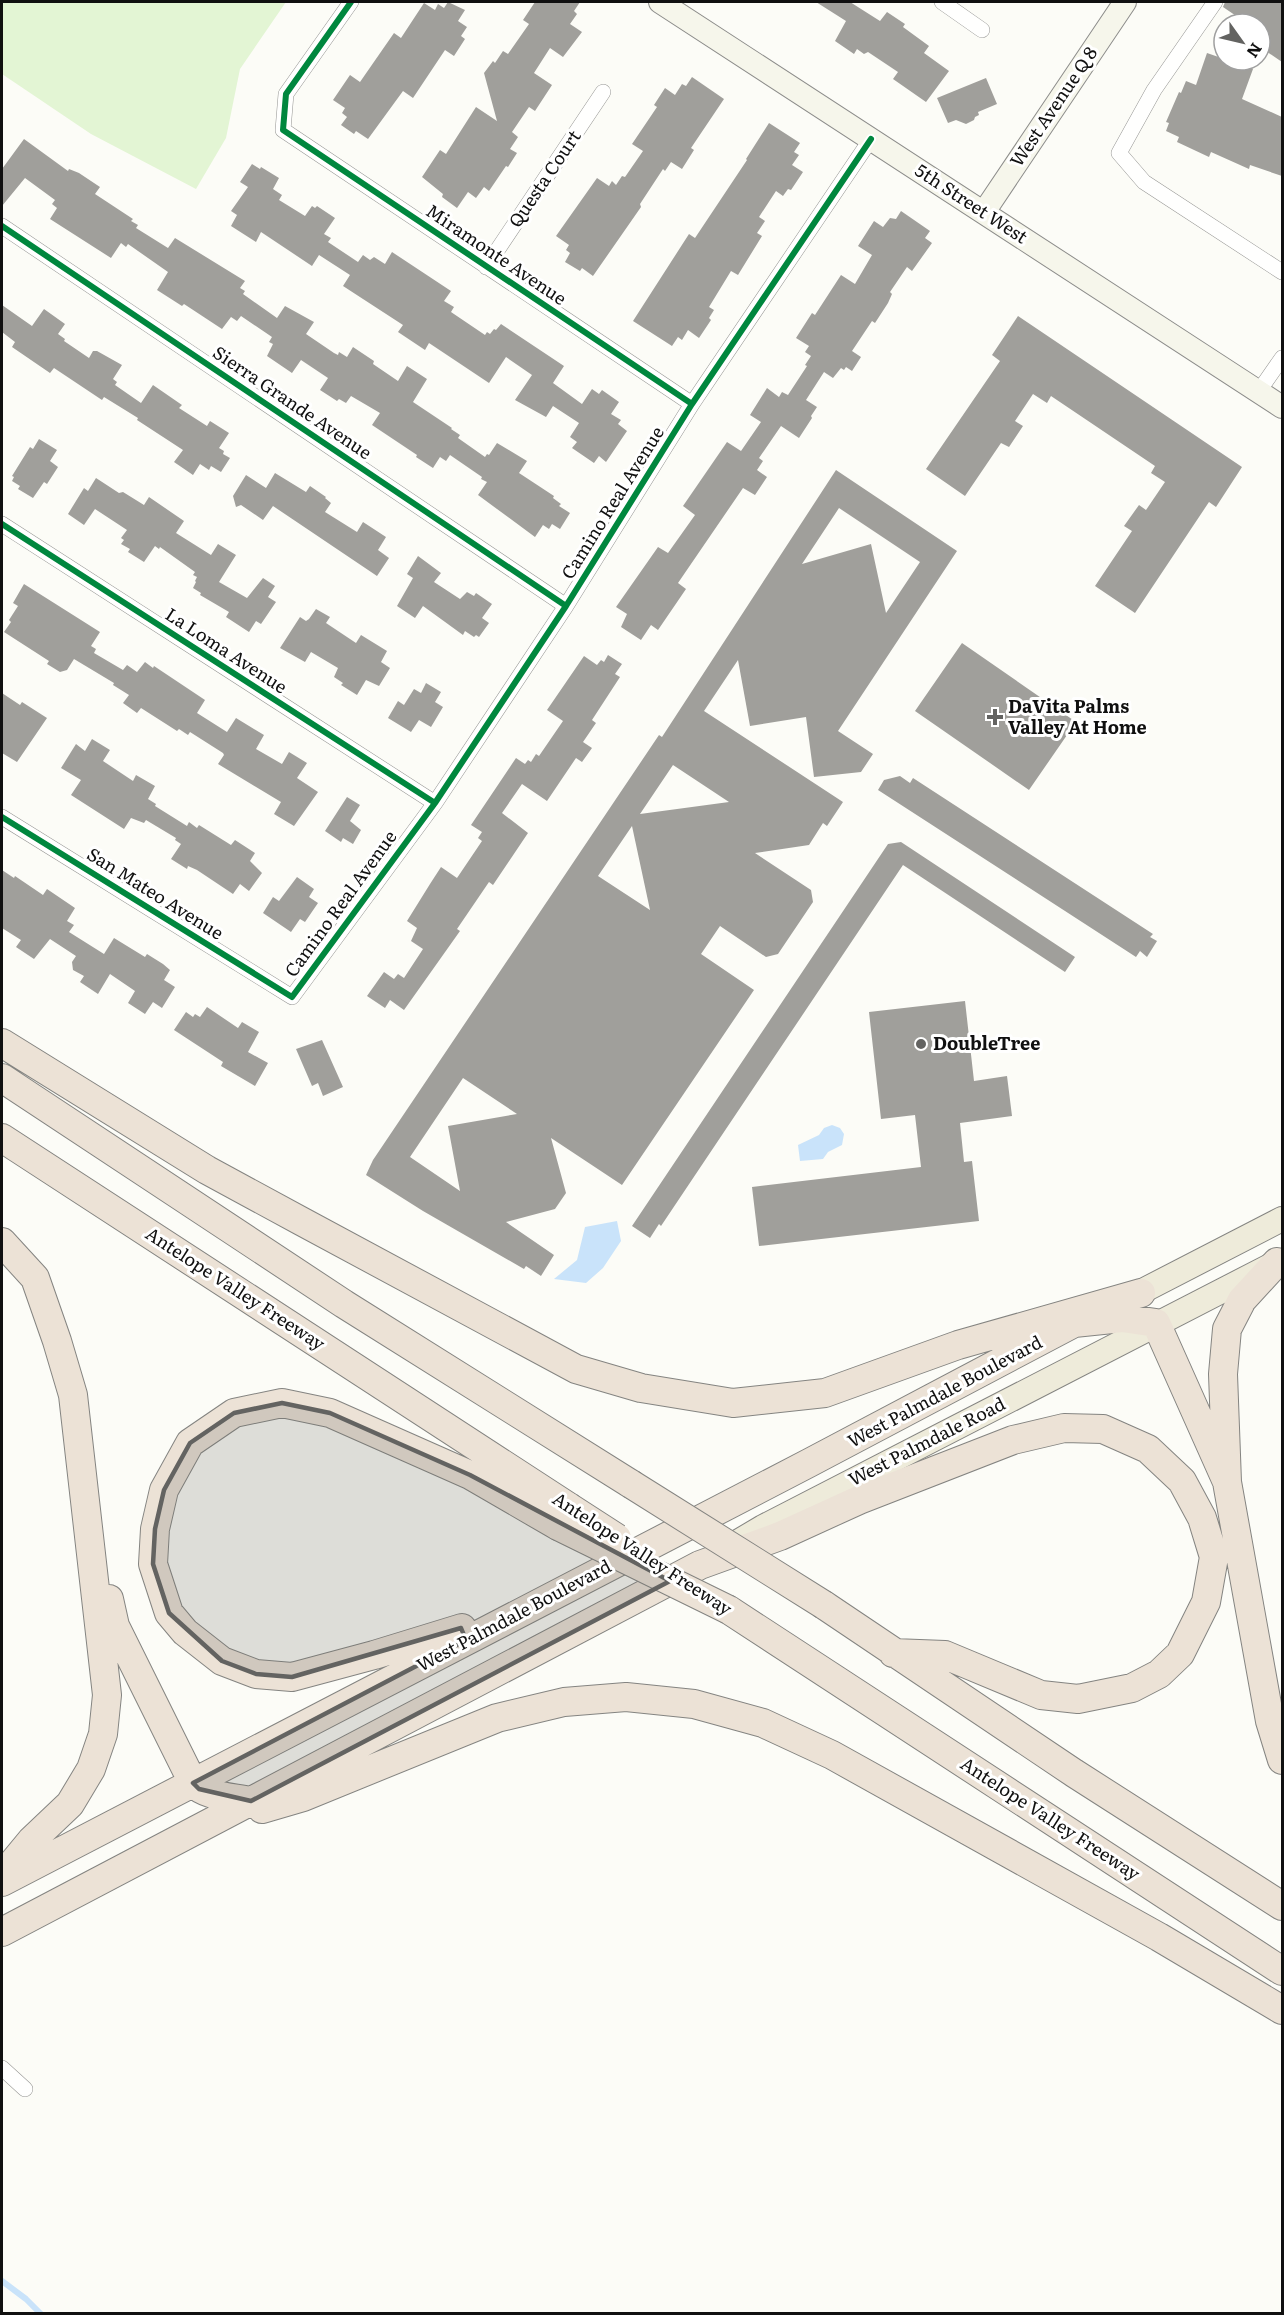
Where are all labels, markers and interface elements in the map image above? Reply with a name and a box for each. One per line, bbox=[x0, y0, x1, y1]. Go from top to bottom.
north arrow bbox=[1212, 12, 1272, 72]
text: N bbox=[1242, 39, 1269, 63]
street label: West Avenue Q 8 bbox=[1002, 41, 1103, 172]
street label: Questa Court bbox=[501, 123, 587, 232]
street label: 5th Street West bbox=[910, 156, 1034, 250]
street label: Miramonte Avenue bbox=[421, 197, 573, 311]
street label: Sierra Grande Avenue bbox=[208, 338, 378, 465]
street label: Camino Real Avenue bbox=[554, 421, 670, 584]
street label: La Loma Avenue bbox=[161, 600, 293, 699]
place label: DaVita Palms Valley At Home bbox=[1008, 692, 1147, 740]
marker: DaVita Palms Valley At Home bbox=[986, 708, 1004, 726]
street label: Camino Real Avenue bbox=[277, 824, 402, 982]
street label: San Mateo Avenue bbox=[82, 840, 229, 946]
place label: DoubleTree bbox=[933, 1029, 1040, 1056]
marker: DoubleTree bbox=[914, 1037, 928, 1051]
street label: Antelope Valley Freeway bbox=[141, 1219, 331, 1356]
street label: West Palmdale Boulevard bbox=[842, 1328, 1047, 1454]
street label: West Palmdale Road bbox=[843, 1389, 1009, 1492]
street label: Antelope Valley Freeway bbox=[548, 1484, 738, 1621]
street label: West Palmdale Boulevard bbox=[411, 1552, 616, 1678]
street label: Antelope Valley Freeway bbox=[956, 1749, 1146, 1886]

